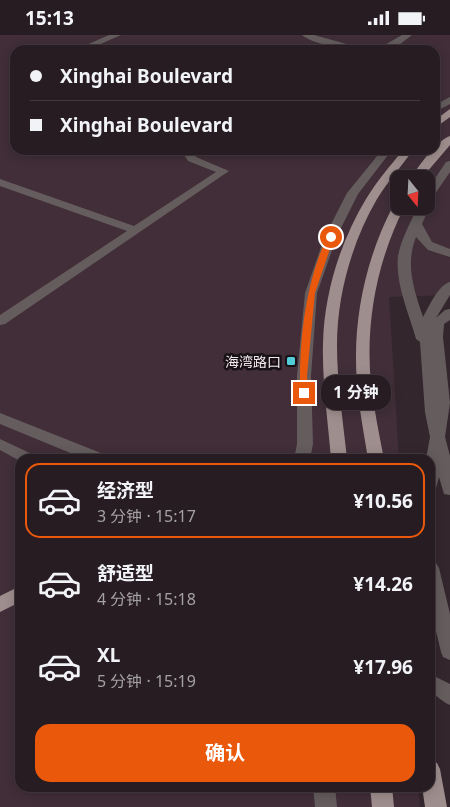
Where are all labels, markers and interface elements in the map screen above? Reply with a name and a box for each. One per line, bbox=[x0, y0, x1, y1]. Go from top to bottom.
text: 15:13 bbox=[25, 5, 74, 31]
text: Xinghai Boulevard bbox=[60, 63, 233, 89]
text: Xinghai Boulevard bbox=[60, 112, 233, 138]
north arrow bbox=[390, 170, 435, 215]
map controls bbox=[390, 170, 435, 215]
route start bbox=[320, 226, 342, 248]
place label: 海湾路口 bbox=[225, 352, 281, 371]
marker: 海湾路口 bbox=[285, 355, 297, 367]
callout: 1 分钟 bbox=[322, 375, 392, 411]
text: 1 分钟 bbox=[333, 381, 379, 403]
route end bbox=[293, 382, 315, 404]
text: 经济型 bbox=[97, 477, 154, 503]
icon: car bbox=[37, 478, 82, 523]
text: ¥10.56 bbox=[353, 488, 413, 514]
text: 3 分钟 · 15:17 bbox=[97, 505, 196, 527]
text: 舒适型 bbox=[97, 560, 154, 586]
icon: car bbox=[37, 561, 82, 606]
text: ¥14.26 bbox=[353, 571, 413, 597]
text: 4 分钟 · 15:18 bbox=[97, 588, 196, 610]
text: XL bbox=[97, 642, 120, 668]
icon: car bbox=[37, 644, 82, 689]
text: ¥17.96 bbox=[353, 654, 413, 680]
text: 5 分钟 · 15:19 bbox=[97, 670, 196, 692]
button: 确认 bbox=[35, 724, 415, 782]

